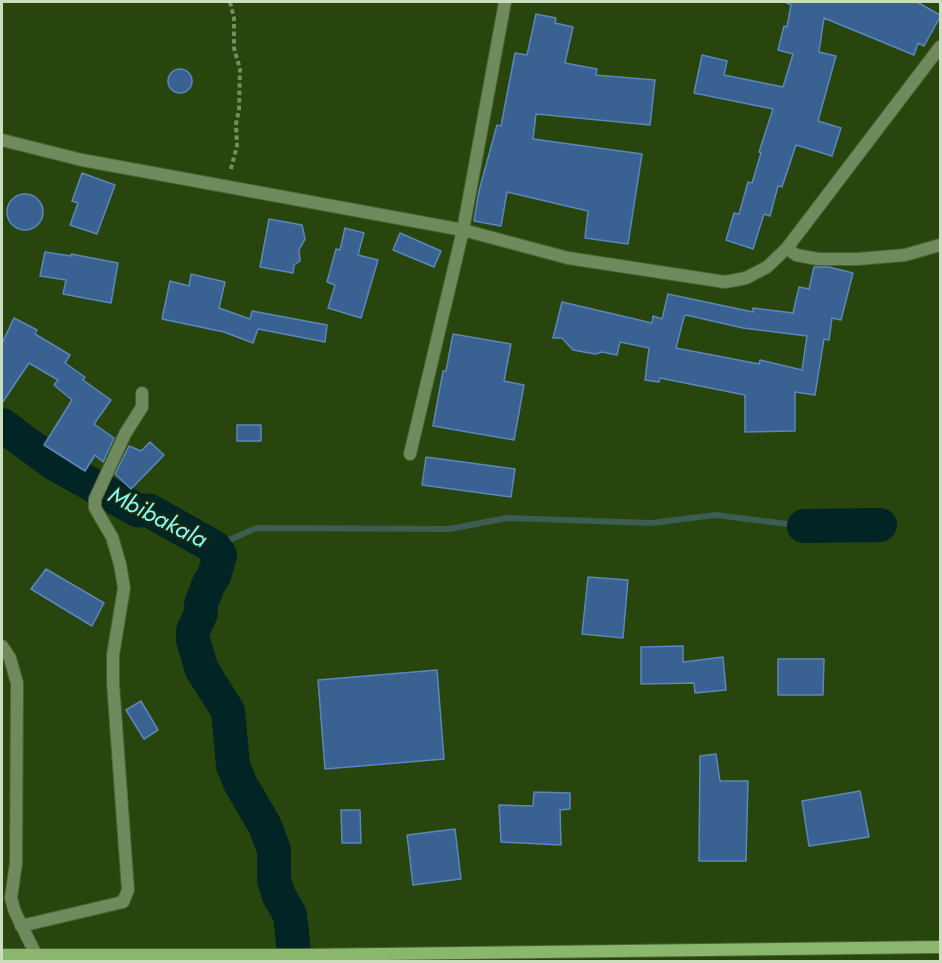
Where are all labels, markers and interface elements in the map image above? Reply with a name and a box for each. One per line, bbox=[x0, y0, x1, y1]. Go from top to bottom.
water label: Mbibakala bbox=[103, 482, 211, 556]

